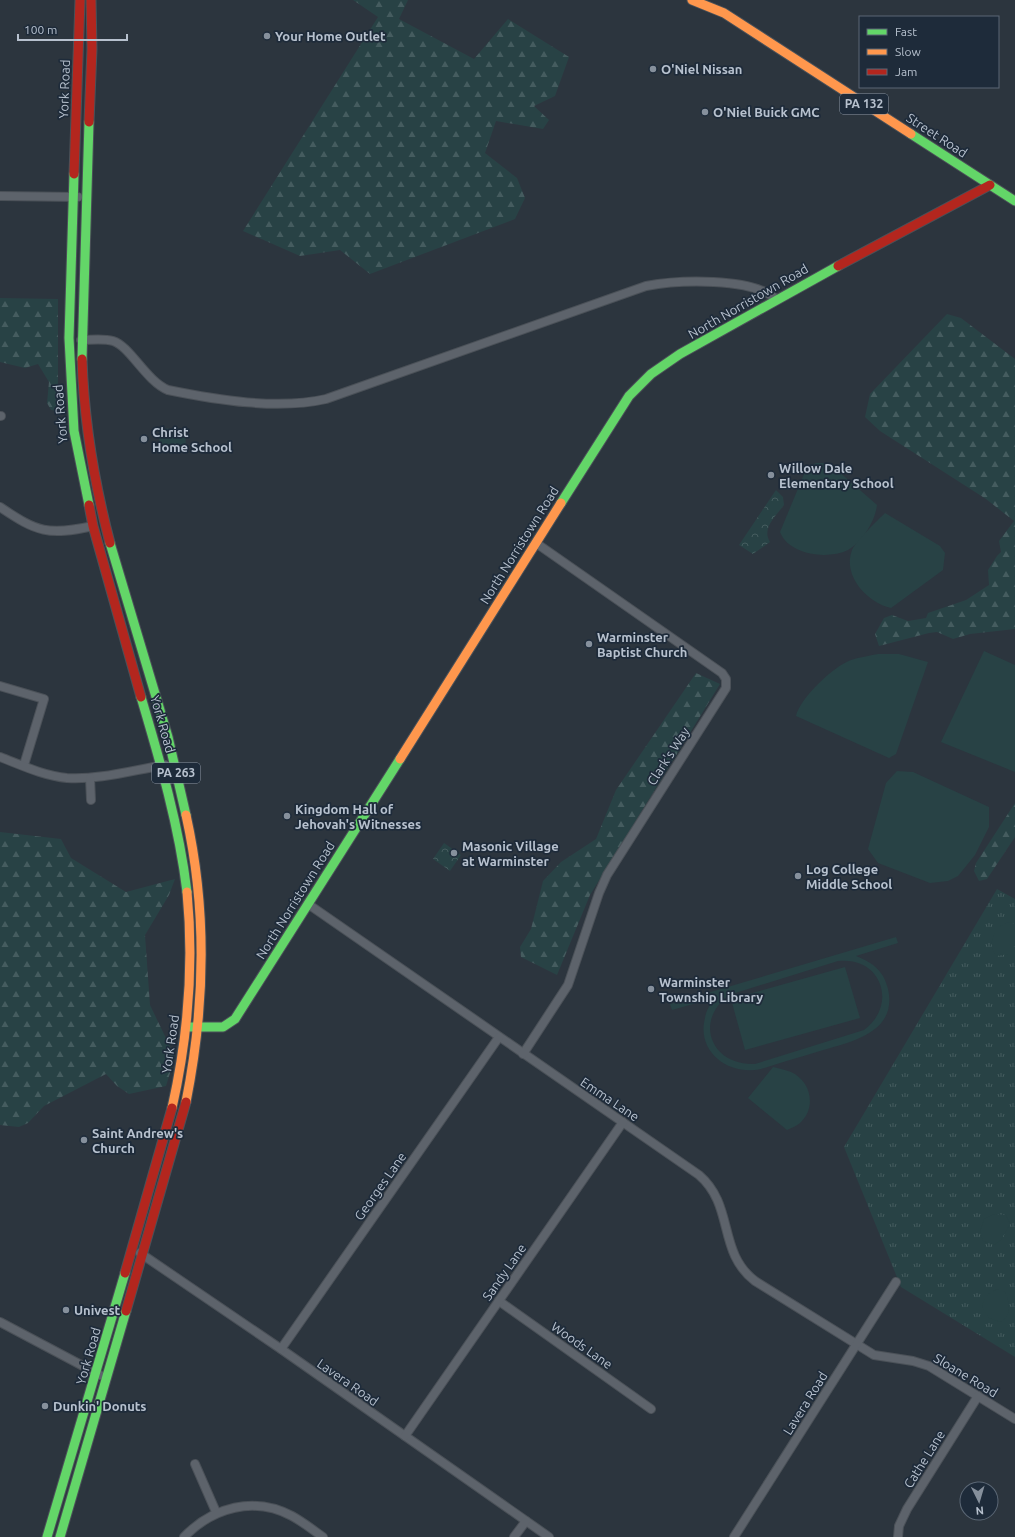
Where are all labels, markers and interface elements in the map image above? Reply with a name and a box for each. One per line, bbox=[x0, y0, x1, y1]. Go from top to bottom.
scale bar bbox=[18, 16, 127, 42]
legend bbox=[859, 16, 999, 88]
text: 100 m bbox=[24, 23, 57, 36]
text: Fast bbox=[895, 25, 917, 38]
place label: Your Home Outlet bbox=[275, 29, 386, 43]
marker: Your Home Outlet bbox=[262, 31, 272, 41]
text: Slow bbox=[895, 45, 921, 58]
street label: York Road bbox=[56, 59, 72, 119]
place label: O'Niel Nissan bbox=[661, 62, 742, 76]
marker: O'Niel Nissan bbox=[648, 64, 658, 74]
text: Jam bbox=[895, 65, 917, 78]
road number: PA 132 bbox=[840, 94, 888, 114]
place label: O'Niel Buick GMC bbox=[713, 105, 820, 119]
marker: O'Niel Buick GMC bbox=[700, 107, 710, 117]
street label: Street Road bbox=[904, 110, 970, 160]
street label: North Norristown Road bbox=[686, 261, 810, 341]
street label: York Road bbox=[50, 384, 70, 444]
place label: Christ Home School bbox=[152, 425, 232, 454]
marker: Christ Home School bbox=[139, 434, 149, 444]
place label: Willow Dale Elementary School bbox=[779, 461, 894, 490]
marker: Willow Dale Elementary School bbox=[766, 470, 776, 480]
street label: North Norristown Road bbox=[477, 484, 561, 606]
place label: Warminster Baptist Church bbox=[597, 630, 687, 659]
marker: Warminster Baptist Church bbox=[584, 639, 594, 649]
street label: York Road bbox=[148, 694, 178, 754]
street label: Clark's Way bbox=[644, 724, 692, 788]
road number: PA 263 bbox=[152, 763, 200, 783]
place label: Kingdom Hall of Jehovah's Witnesses bbox=[295, 802, 421, 831]
marker: Kingdom Hall of Jehovah's Witnesses bbox=[282, 811, 292, 821]
street label: North Norristown Road bbox=[253, 839, 337, 961]
place label: Masonic Village at Warminster bbox=[462, 839, 559, 868]
marker: Masonic Village at Warminster bbox=[449, 848, 459, 858]
place label: Log College Middle School bbox=[806, 862, 892, 891]
marker: Log College Middle School bbox=[793, 871, 803, 881]
place label: Warminster Township Library bbox=[659, 975, 763, 1004]
marker: Warminster Township Library bbox=[646, 984, 656, 994]
street label: York Road bbox=[159, 1014, 181, 1074]
street label: Emma Lane bbox=[578, 1074, 642, 1124]
place label: Saint Andrew's Church bbox=[92, 1126, 183, 1155]
marker: Saint Andrew's Church bbox=[79, 1135, 89, 1145]
street label: Georges Lane bbox=[351, 1149, 409, 1223]
street label: Sandy Lane bbox=[479, 1241, 529, 1303]
place label: Univest bbox=[74, 1303, 121, 1317]
marker: Univest bbox=[61, 1305, 71, 1315]
street label: Woods Lane bbox=[549, 1319, 615, 1371]
street label: York Road bbox=[73, 1326, 103, 1386]
street label: Sloane Road bbox=[932, 1350, 1000, 1400]
street label: Lavera Road bbox=[315, 1356, 381, 1408]
street label: Lavera Road bbox=[780, 1369, 830, 1437]
place label: Dunkin' Donuts bbox=[53, 1399, 147, 1413]
marker: Dunkin' Donuts bbox=[40, 1401, 50, 1411]
street label: Cathe Lane bbox=[901, 1428, 947, 1490]
north arrow bbox=[959, 1481, 999, 1521]
text: N bbox=[975, 1505, 984, 1517]

